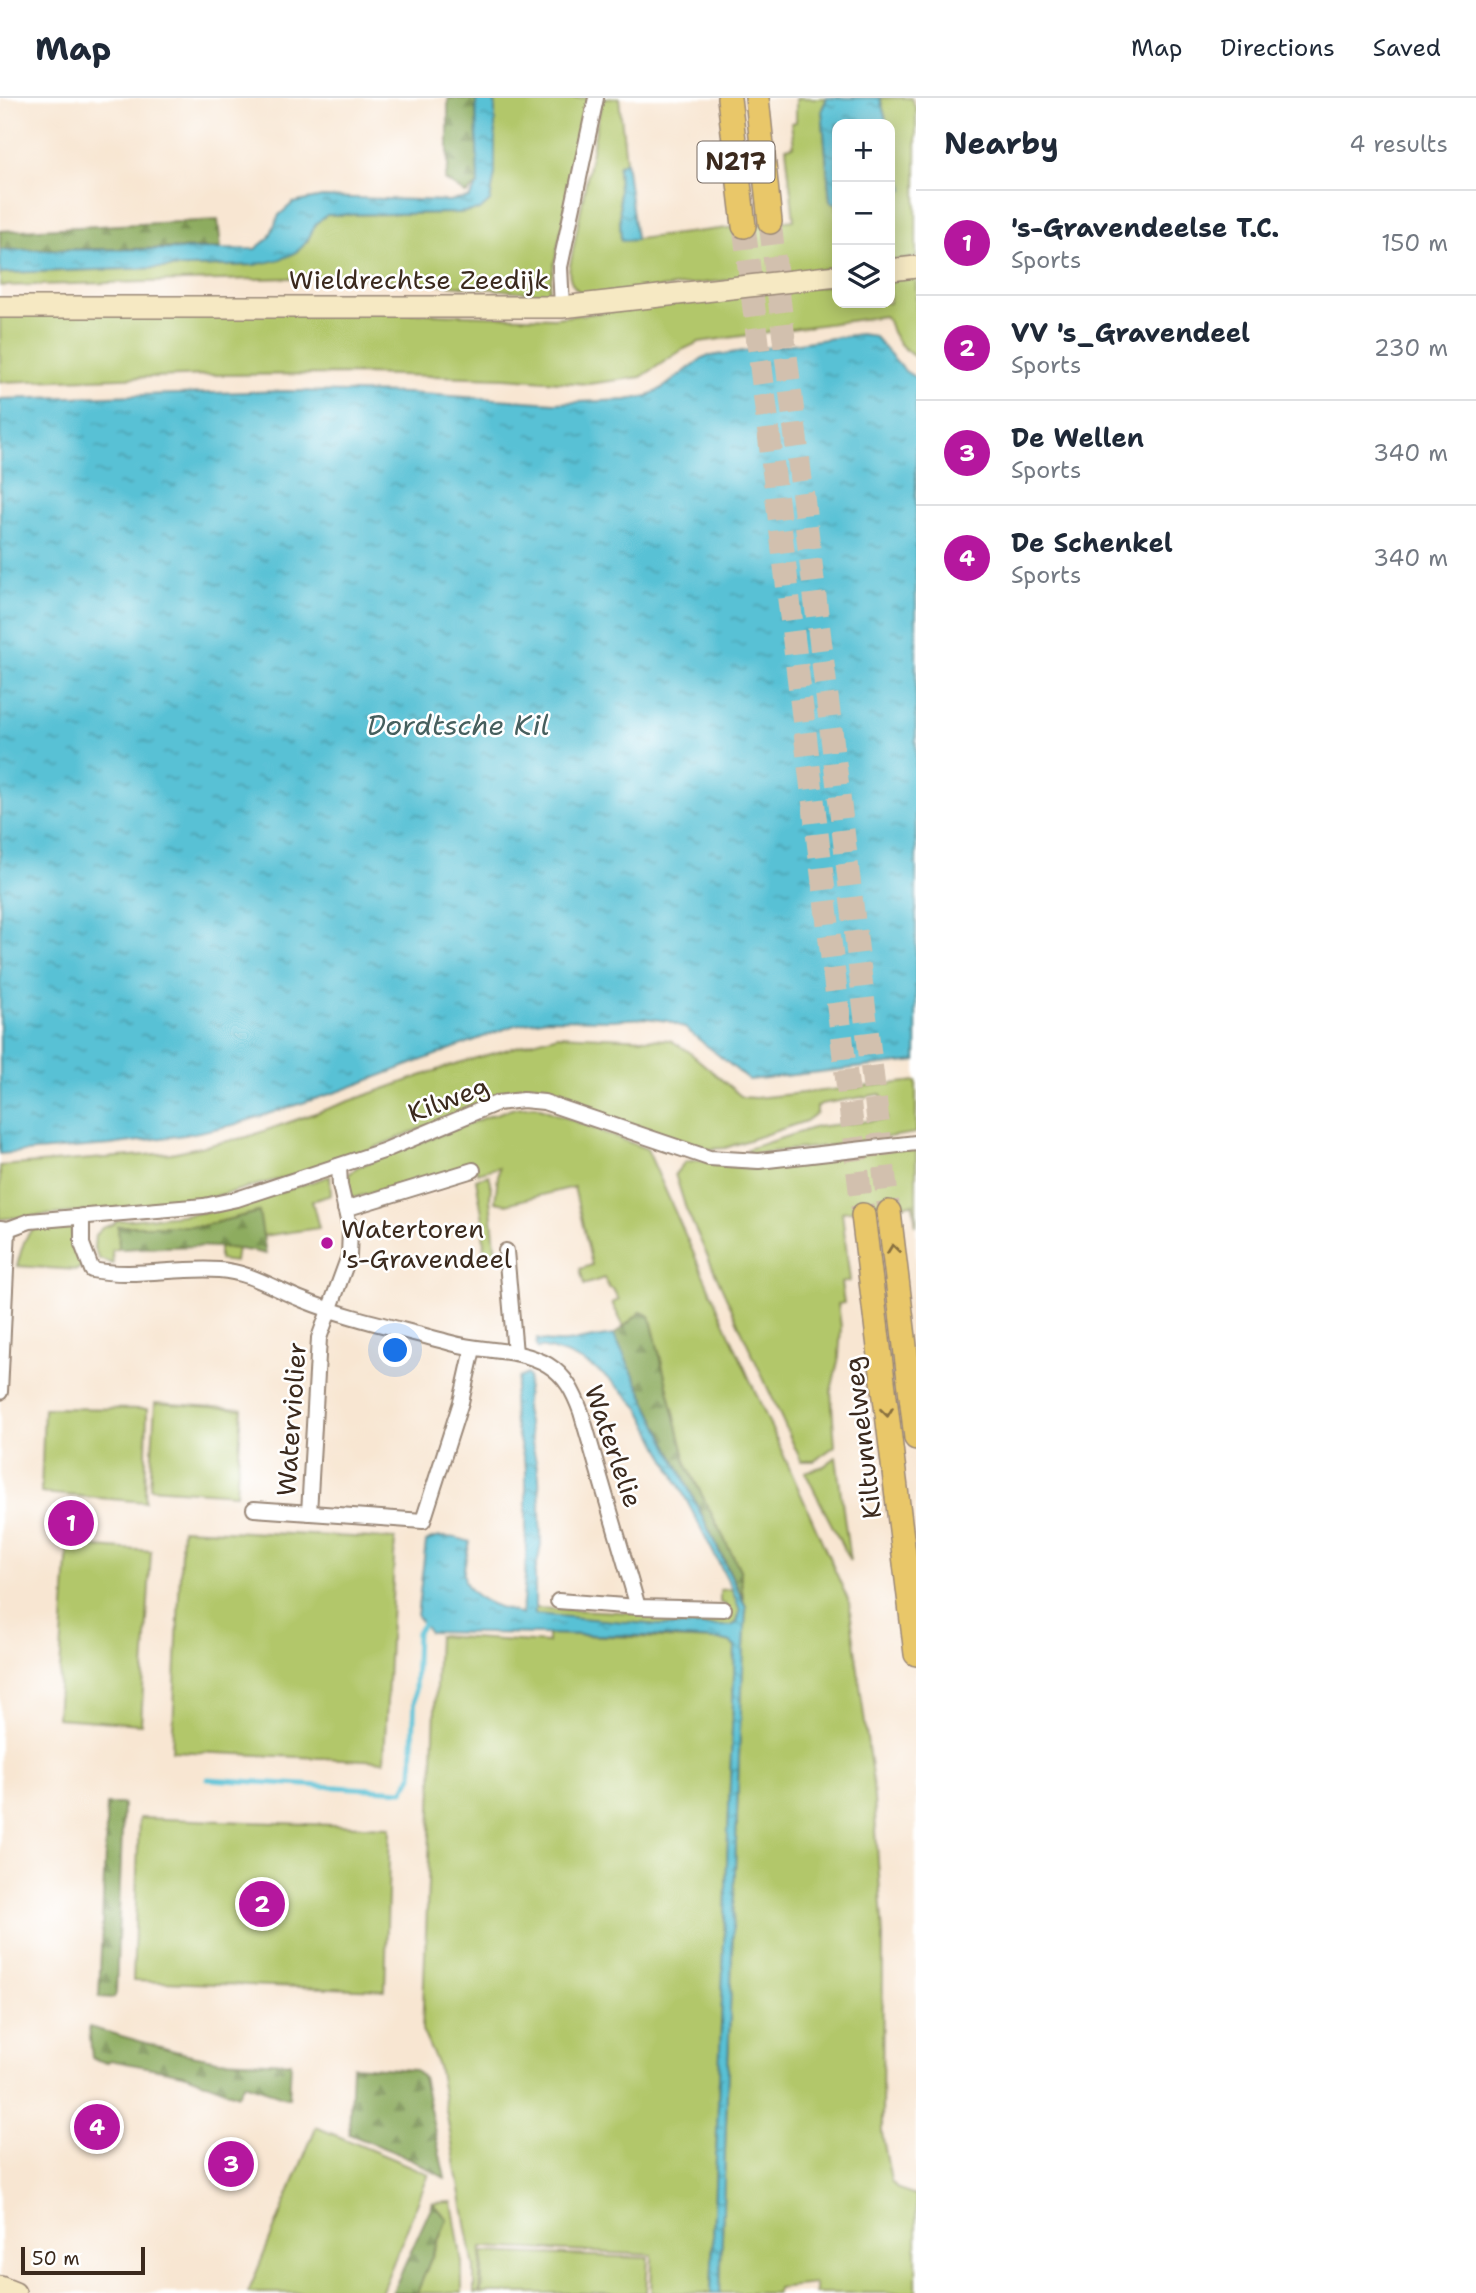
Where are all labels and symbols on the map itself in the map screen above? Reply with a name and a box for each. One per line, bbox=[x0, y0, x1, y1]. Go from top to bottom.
road number: N217 bbox=[698, 141, 774, 182]
street label: Wieldrechtse Zeedijk bbox=[289, 262, 549, 297]
water label: Dordtsche Kil bbox=[367, 706, 549, 744]
street label: Kilweg bbox=[403, 1068, 493, 1130]
place label: Watertoren 's-Gravendeel bbox=[341, 1211, 512, 1276]
marker: Watertoren 's-Gravendeel bbox=[319, 1235, 335, 1251]
one-way arrow bbox=[886, 1243, 901, 1254]
your location bbox=[378, 1333, 412, 1367]
street label: Waterviolier bbox=[268, 1341, 314, 1497]
street label: Kiltunnelweg bbox=[835, 1355, 889, 1521]
street label: Waterlelie bbox=[577, 1380, 651, 1512]
one-way arrow bbox=[879, 1406, 894, 1418]
pin: 1 bbox=[48, 1497, 94, 1549]
pin: 2 bbox=[239, 1878, 285, 1930]
pin: 4 bbox=[74, 2101, 120, 2153]
pin: 3 bbox=[208, 2138, 254, 2190]
scale bar bbox=[21, 2244, 145, 2276]

